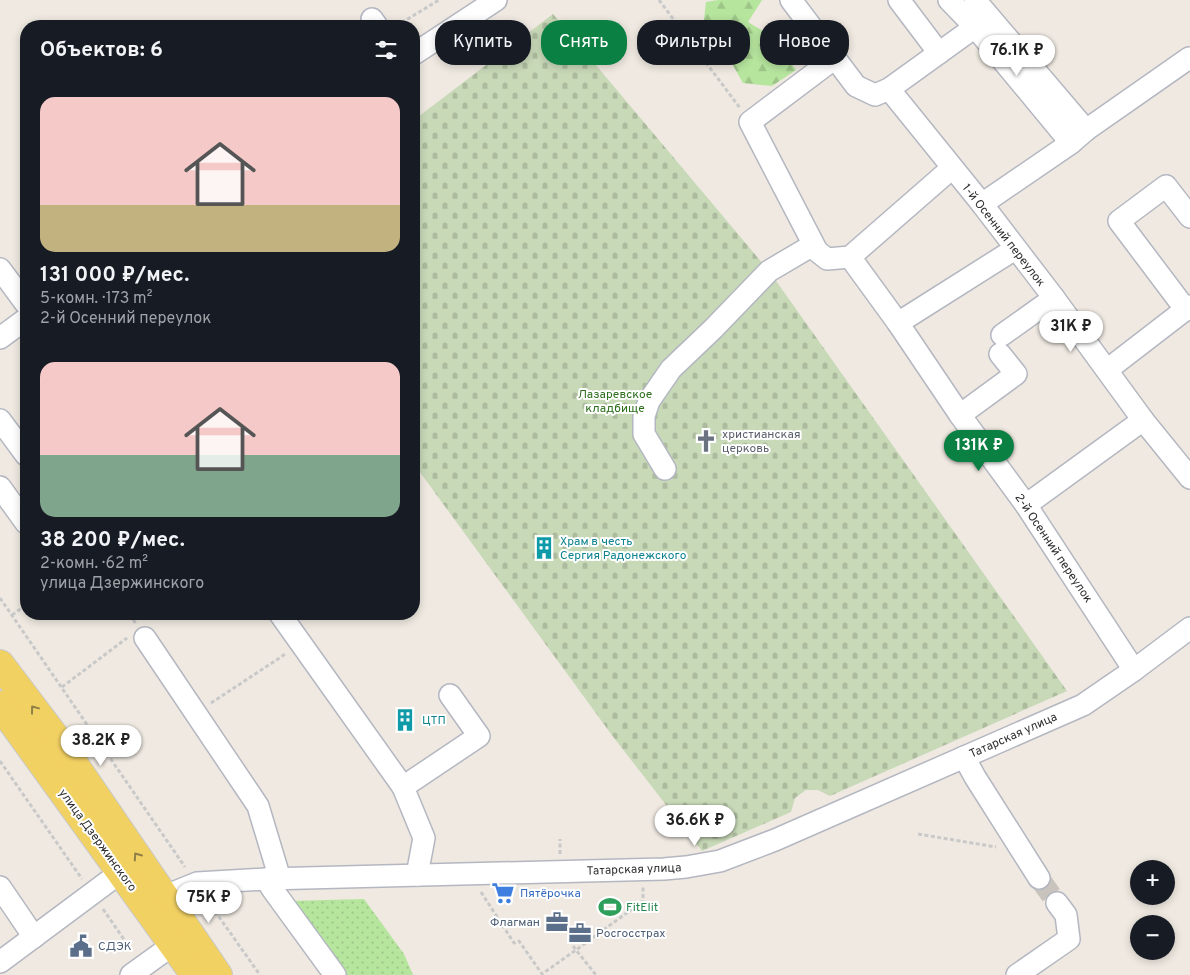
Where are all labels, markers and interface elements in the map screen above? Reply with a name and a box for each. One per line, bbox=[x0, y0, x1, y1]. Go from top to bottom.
chip: Купить bbox=[435, 20, 531, 65]
chip: Снять bbox=[541, 20, 627, 65]
chip: Фильтры bbox=[637, 20, 750, 65]
chip: Новое bbox=[760, 20, 849, 65]
pin: 76.1K ₽ bbox=[971, 34, 1063, 77]
icon: filters bbox=[372, 36, 400, 64]
text: Объектов: 6 bbox=[40, 37, 163, 64]
text: 76.1K ₽ bbox=[990, 41, 1044, 61]
icon: home bbox=[175, 129, 265, 219]
street label: 1-й Осенний переулок bbox=[958, 181, 1048, 290]
text: 131 000 ₽/мес. bbox=[40, 262, 189, 289]
text: 5-комн. · 173 m² bbox=[40, 289, 152, 309]
text: 2-й Осенний переулок bbox=[40, 309, 212, 329]
pin: 31K ₽ bbox=[1036, 310, 1106, 353]
text: 31K ₽ bbox=[1050, 317, 1092, 337]
park label: Лазаревское кладбище bbox=[578, 387, 652, 417]
icon: home bbox=[175, 394, 265, 484]
place label: христианская церковь bbox=[722, 427, 800, 457]
church icon: христианская церковь bbox=[693, 428, 719, 454]
pin: 131K ₽ bbox=[938, 430, 1020, 472]
text: 131K ₽ bbox=[955, 436, 1003, 456]
street label: 2-й Осенний переулок bbox=[1011, 491, 1096, 606]
text: 38 200 ₽/мес. bbox=[40, 527, 185, 554]
place label: Храм в честь Сергия Радонежского bbox=[560, 534, 687, 564]
building icon: Храм в честь Сергия Радонежского bbox=[531, 535, 557, 561]
text: 2-комн. · 62 m² bbox=[40, 554, 148, 574]
text: улица Дзержинского bbox=[40, 574, 204, 594]
one-way arrow bbox=[31, 705, 40, 715]
building icon: ЦТП bbox=[392, 707, 418, 733]
street label: Татарская улица bbox=[967, 709, 1060, 762]
place label: ЦТП bbox=[422, 713, 446, 729]
pin: 38.2K ₽ bbox=[55, 724, 147, 767]
text: 38.2K ₽ bbox=[72, 731, 130, 751]
street label: улица Дзержинского bbox=[55, 786, 140, 895]
pin: 36.6K ₽ bbox=[649, 804, 741, 847]
text: 36.6K ₽ bbox=[666, 811, 724, 831]
one-way arrow bbox=[134, 853, 143, 862]
street label: Татарская улица bbox=[586, 860, 682, 880]
map controls bbox=[1130, 860, 1175, 960]
button: + bbox=[1130, 860, 1175, 905]
supermarket icon: Пятёрочка bbox=[490, 880, 516, 906]
pin: 75K ₽ bbox=[174, 882, 244, 924]
place label: Пятёрочка bbox=[520, 886, 581, 902]
text: 75K ₽ bbox=[187, 888, 231, 908]
sports icon: FitElit bbox=[597, 894, 623, 920]
place label: FitElit bbox=[626, 900, 658, 916]
office icon: Флагман bbox=[544, 909, 570, 935]
place label: Флагман bbox=[490, 915, 540, 931]
button: − bbox=[1130, 915, 1175, 960]
office icon: Росгосстрах bbox=[567, 920, 593, 946]
place label: Росгосстрах bbox=[596, 926, 666, 942]
public building icon: СДЭК bbox=[68, 933, 94, 959]
place label: СДЭК bbox=[98, 939, 132, 955]

